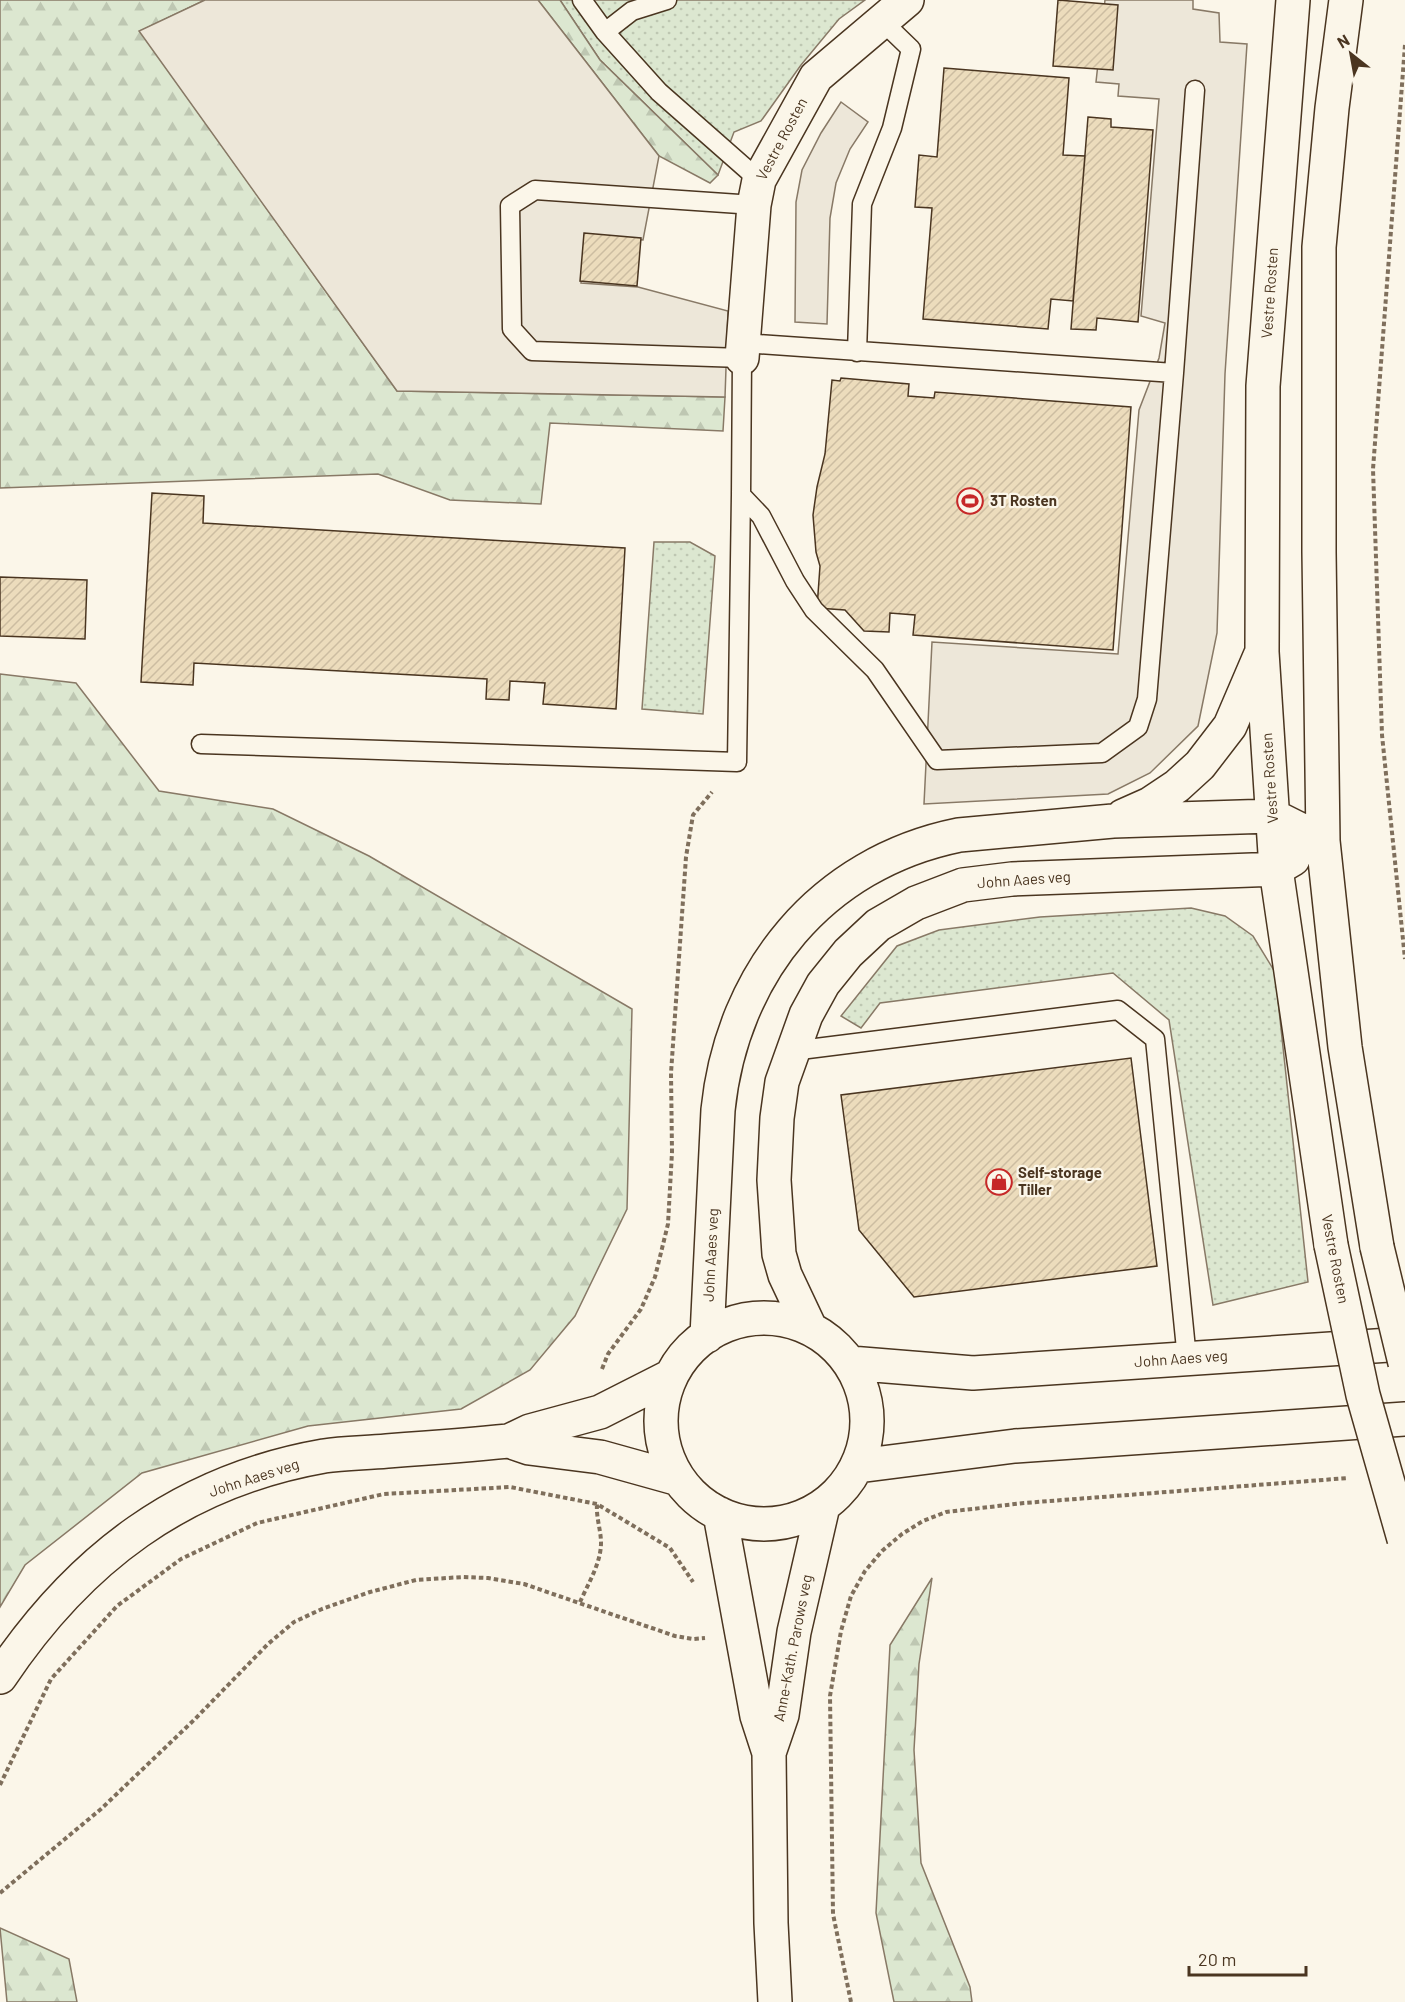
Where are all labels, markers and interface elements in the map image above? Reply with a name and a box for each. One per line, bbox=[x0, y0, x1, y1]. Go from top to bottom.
north arrow bbox=[1321, 24, 1381, 84]
text: N bbox=[1334, 30, 1352, 52]
street label: Vestre Rosten bbox=[752, 94, 810, 183]
street label: Vestre Rosten bbox=[1257, 247, 1281, 339]
sports icon: 3T Rosten bbox=[955, 486, 985, 516]
place label: 3T Rosten bbox=[990, 491, 1057, 509]
street label: Vestre Rosten bbox=[1257, 732, 1281, 824]
street label: John Aaes veg bbox=[977, 867, 1071, 891]
place label: Self-storage Tiller bbox=[1018, 1163, 1102, 1198]
shop icon: Self-storage Tiller bbox=[984, 1167, 1014, 1197]
street label: John Aaes veg bbox=[699, 1208, 721, 1302]
street label: Vestre Rosten bbox=[1318, 1213, 1353, 1305]
street label: John Aaes veg bbox=[1134, 1346, 1228, 1370]
street label: John Aaes veg bbox=[206, 1454, 301, 1500]
street label: Anne-Kath. Parows veg bbox=[769, 1573, 815, 1723]
scale bar bbox=[1189, 1939, 1306, 1977]
text: 20 m bbox=[1198, 1948, 1236, 1970]

